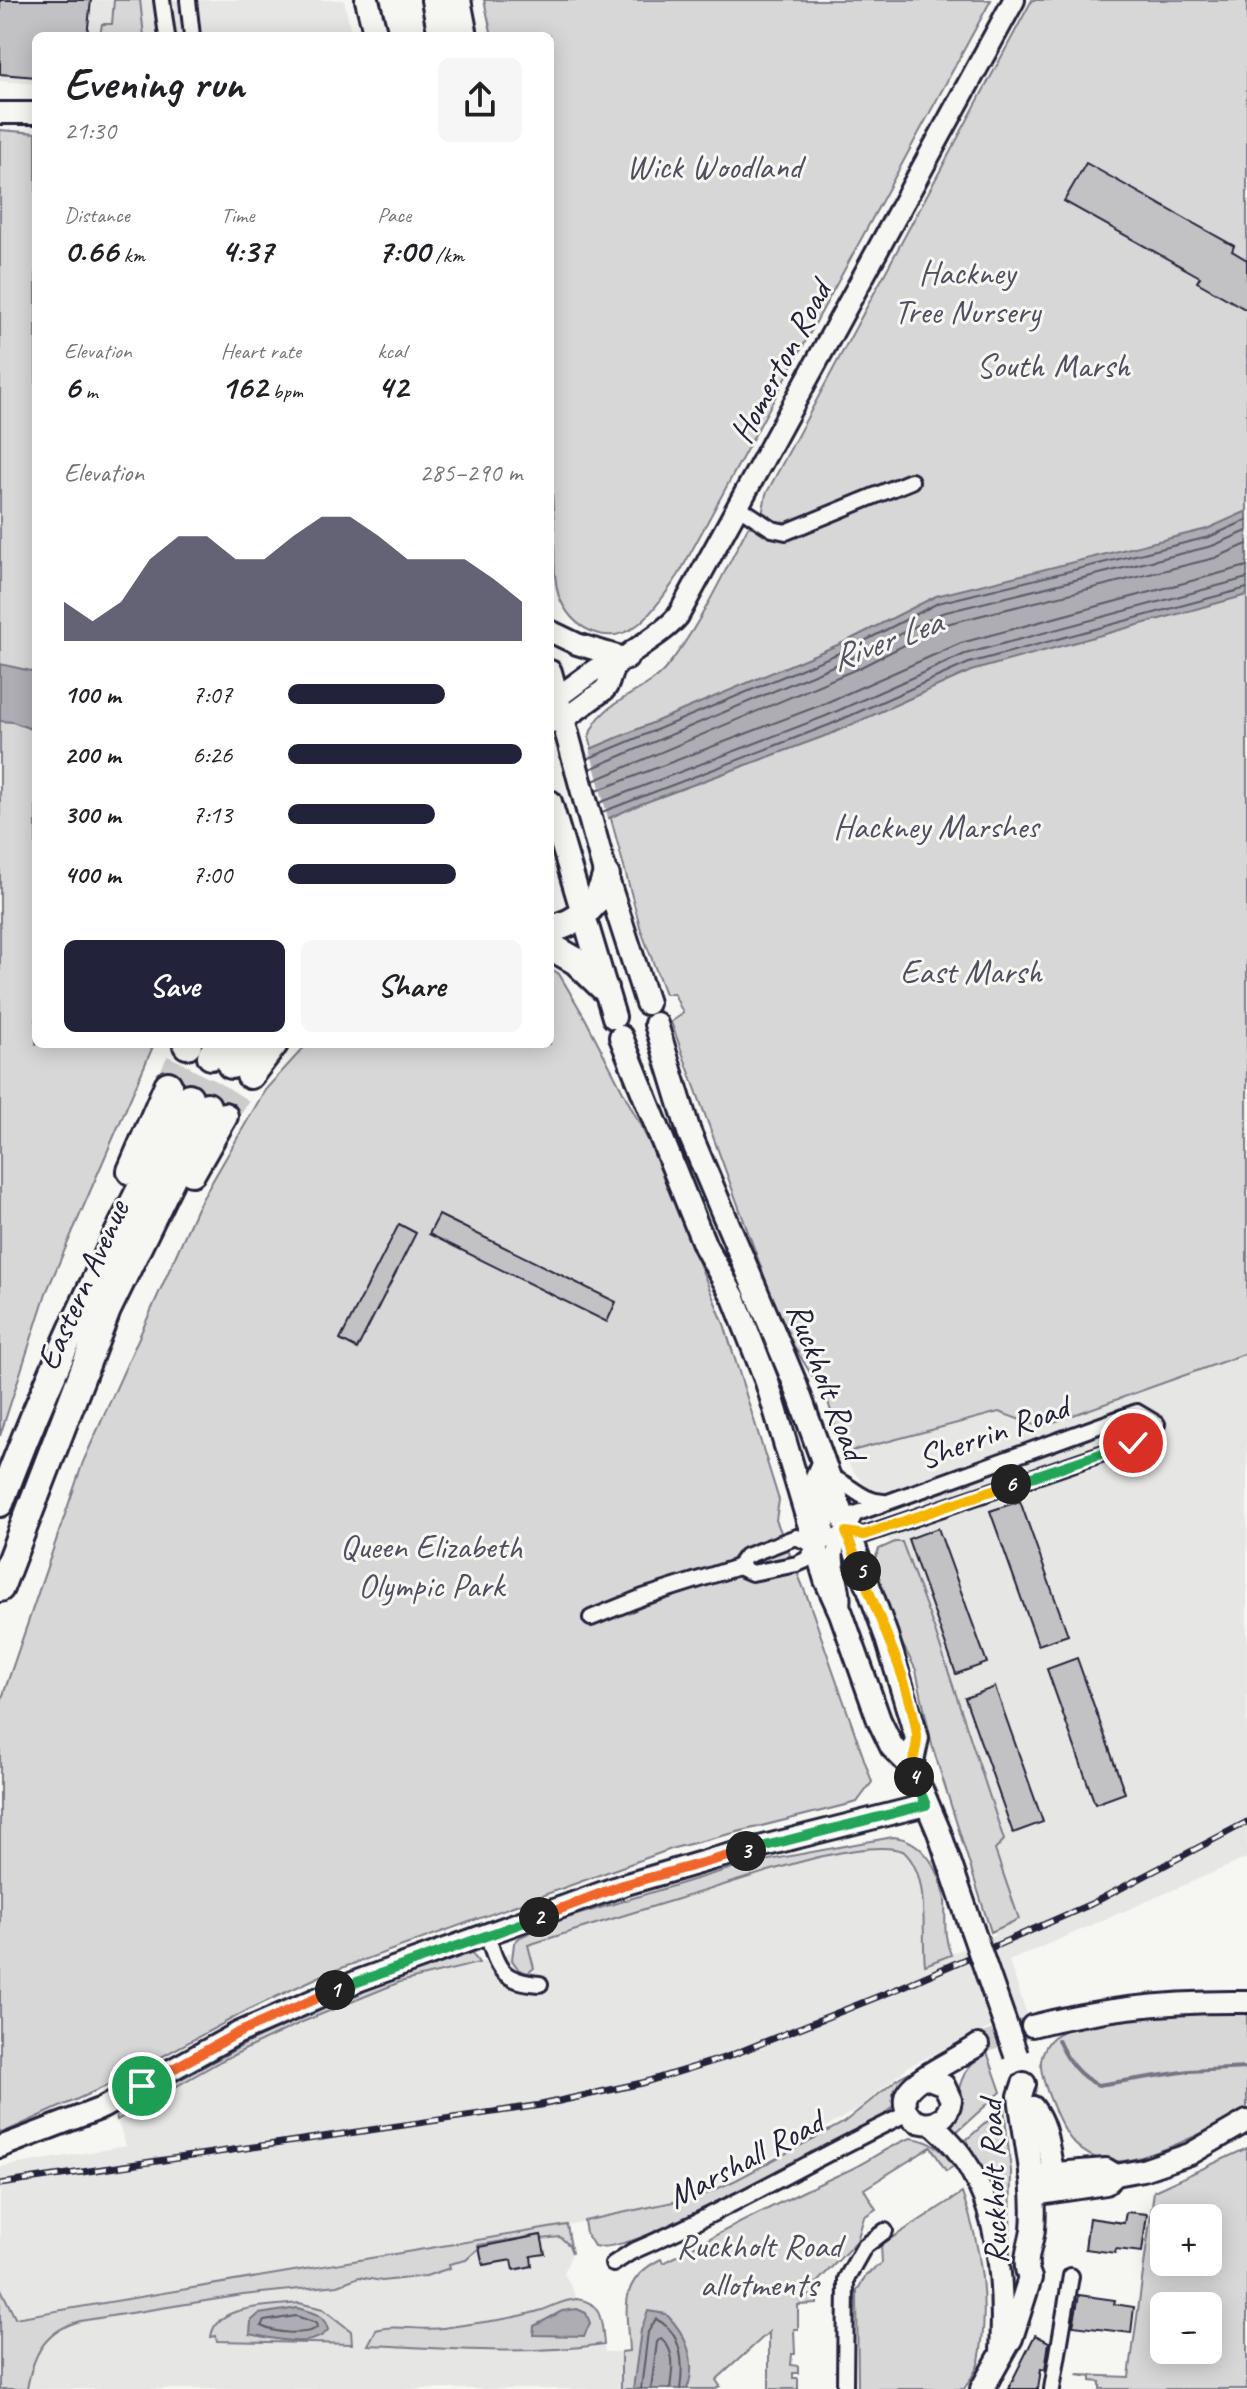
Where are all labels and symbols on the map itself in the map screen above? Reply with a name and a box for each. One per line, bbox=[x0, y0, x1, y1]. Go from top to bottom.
park label: Wick Woodland bbox=[626, 145, 806, 188]
park label: Hackney Tree Nursery bbox=[894, 251, 1042, 333]
street label: Homerton Road bbox=[719, 269, 843, 450]
park label: South Marsh bbox=[976, 344, 1131, 387]
water label: River Lea bbox=[824, 598, 951, 681]
park label: Hackney Marshes bbox=[833, 805, 1041, 848]
park label: East Marsh bbox=[900, 950, 1043, 993]
street label: Eastern Avenue bbox=[26, 1192, 139, 1376]
street label: Ruckholt Road bbox=[777, 1296, 878, 1470]
street label: Sherrin Road bbox=[912, 1383, 1079, 1479]
pin bbox=[1099, 1409, 1167, 1477]
pin: 6 bbox=[991, 1464, 1031, 1504]
park label: Queen Elizabeth Olympic Park bbox=[340, 1525, 523, 1607]
pin: 5 bbox=[841, 1551, 881, 1591]
pin: 4 bbox=[894, 1757, 934, 1797]
pin: 3 bbox=[726, 1831, 766, 1871]
pin: 2 bbox=[519, 1897, 559, 1937]
pin: 1 bbox=[315, 1970, 355, 2010]
pin bbox=[108, 2052, 176, 2120]
street label: Ruckholt Road bbox=[968, 2094, 1017, 2265]
street label: Marshall Road bbox=[660, 2098, 834, 2218]
park label: Ruckholt Road allotments bbox=[676, 2224, 846, 2306]

